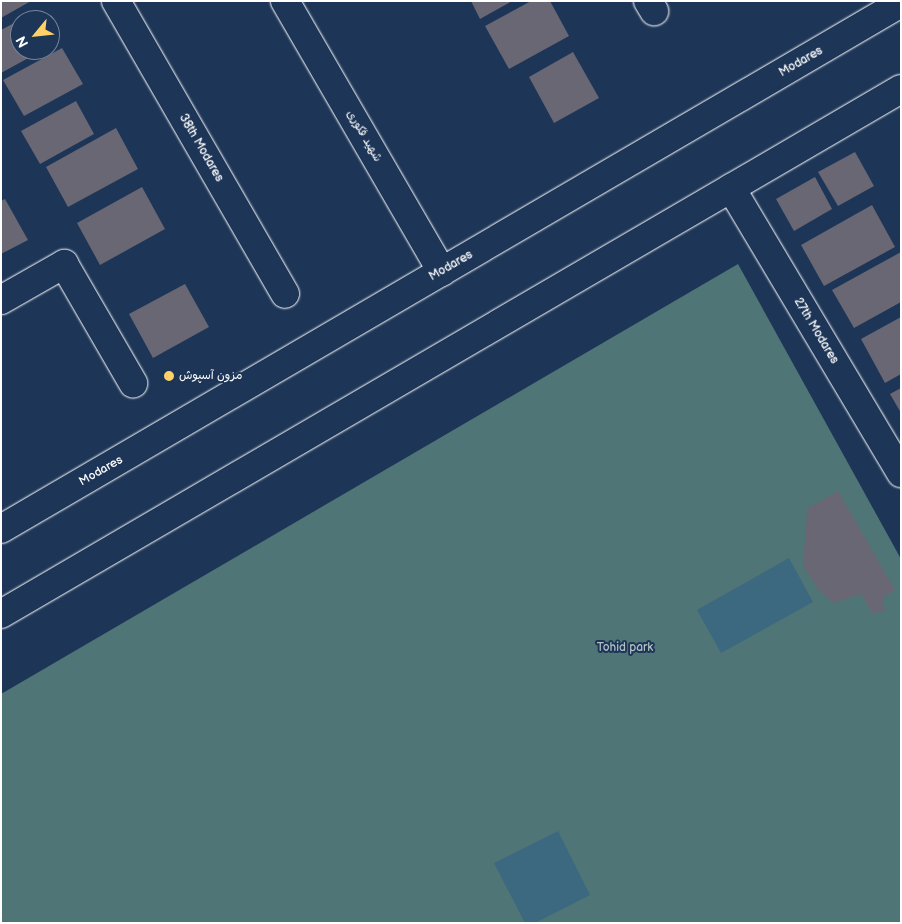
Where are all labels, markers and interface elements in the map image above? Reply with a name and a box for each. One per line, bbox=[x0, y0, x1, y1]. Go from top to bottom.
north arrow bbox=[10, 10, 60, 60]
text: N bbox=[12, 33, 32, 50]
street label: Modares bbox=[777, 44, 825, 80]
street label: شهید فکوری bbox=[343, 107, 385, 165]
street label: 38th Modares bbox=[176, 112, 226, 184]
street label: Modares bbox=[427, 248, 475, 284]
street label: 27th Modares bbox=[791, 295, 841, 367]
place label: مزون آسپوش bbox=[179, 369, 242, 383]
marker: مزون آسپوش bbox=[163, 370, 175, 382]
street label: Modares bbox=[77, 453, 125, 489]
park label: Tohid park bbox=[597, 641, 653, 655]

